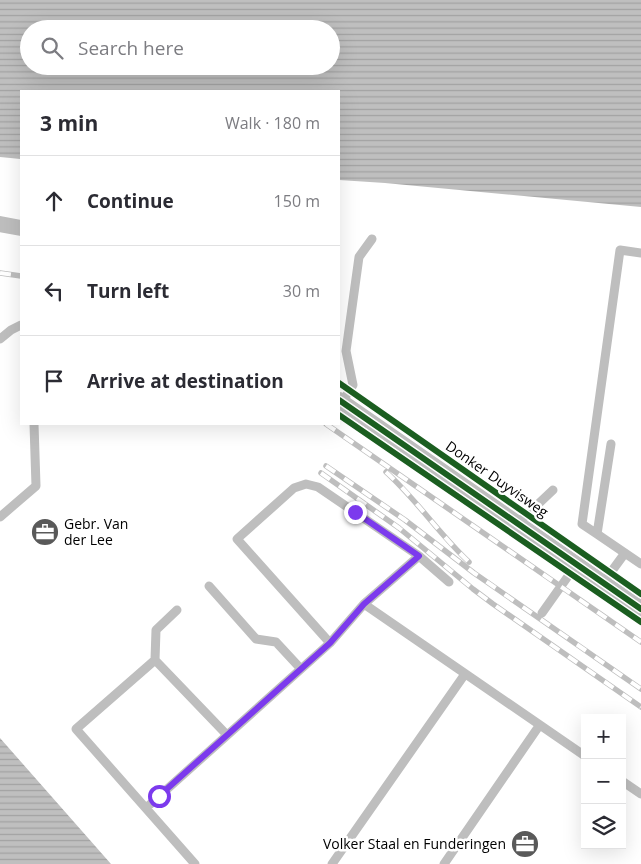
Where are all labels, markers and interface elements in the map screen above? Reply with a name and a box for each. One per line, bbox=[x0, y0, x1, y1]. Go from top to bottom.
search box bbox=[20, 20, 340, 75]
icon: search bbox=[38, 34, 66, 62]
text: Search here bbox=[78, 35, 184, 61]
text: 3 min bbox=[40, 109, 98, 137]
text: Walk · 180 m bbox=[225, 112, 320, 134]
icon: ahead bbox=[40, 187, 68, 215]
text: Continue bbox=[87, 188, 174, 214]
text: 150 m bbox=[274, 190, 320, 212]
icon: left bbox=[40, 277, 68, 305]
text: Turn left bbox=[87, 278, 169, 304]
text: 30 m bbox=[283, 280, 320, 302]
icon: arrive bbox=[40, 367, 68, 395]
text: Arrive at destination bbox=[87, 368, 284, 394]
street label: Donker Duyvisweg bbox=[442, 436, 553, 521]
route end bbox=[344, 501, 367, 524]
place label: Gebr. Van der Lee bbox=[64, 514, 128, 549]
office icon: Gebr. Van der Lee bbox=[30, 517, 60, 547]
map controls bbox=[581, 714, 626, 849]
button: + bbox=[581, 714, 626, 759]
button: − bbox=[581, 759, 626, 804]
route start bbox=[148, 785, 171, 808]
button: layers bbox=[581, 804, 626, 849]
office icon: Volker Staal en Funderingen bbox=[510, 829, 540, 859]
place label: Volker Staal en Funderingen bbox=[323, 834, 506, 853]

